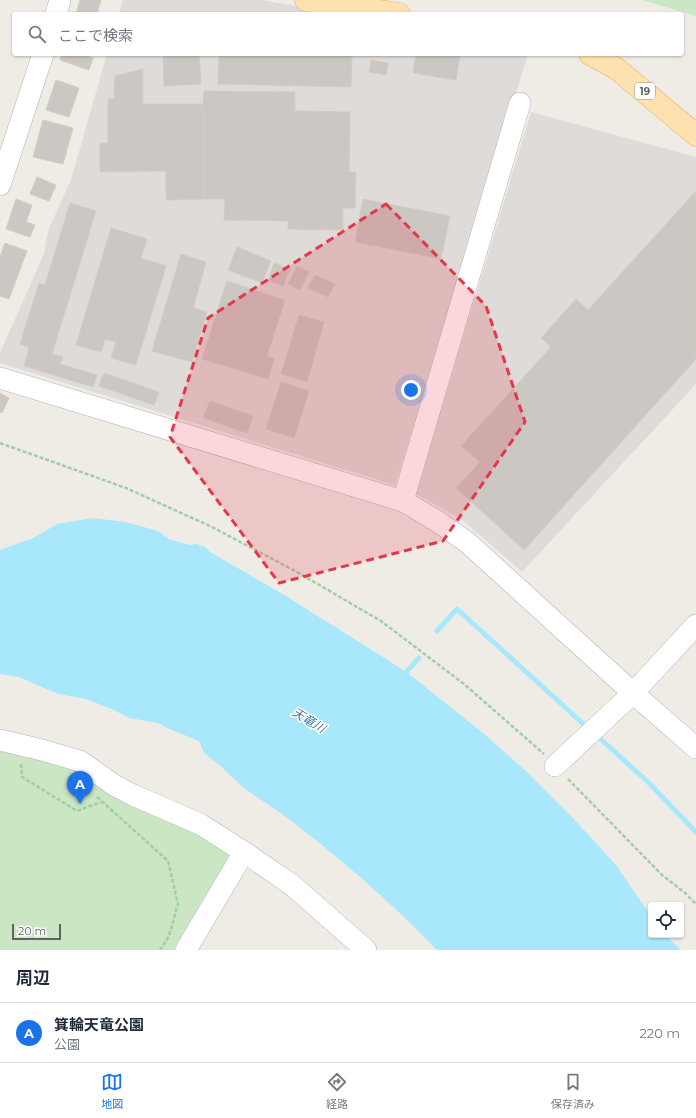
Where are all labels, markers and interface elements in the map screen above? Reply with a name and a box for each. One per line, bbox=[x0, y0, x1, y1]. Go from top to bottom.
search box bbox=[12, 12, 684, 56]
icon: search bbox=[26, 23, 48, 45]
text: ここで検索 bbox=[58, 26, 133, 45]
road number: 19 bbox=[635, 83, 655, 99]
your location bbox=[401, 380, 421, 400]
water label: 天竜川 bbox=[290, 704, 330, 737]
pin: A bbox=[67, 771, 93, 804]
map controls bbox=[648, 902, 684, 938]
button: locate bbox=[648, 902, 684, 938]
scale bar bbox=[12, 922, 61, 941]
text: 20 m bbox=[18, 924, 46, 938]
text: 周辺 bbox=[16, 968, 50, 988]
text: 箕輪天竜公園 bbox=[54, 1015, 144, 1034]
text: A bbox=[24, 1025, 34, 1041]
text: 220 m bbox=[639, 1025, 680, 1041]
text: 公園 bbox=[54, 1036, 80, 1052]
tab: 地図 bbox=[101, 1071, 123, 1111]
tab: 経路 bbox=[326, 1071, 348, 1111]
tab: 保存済み bbox=[551, 1071, 595, 1111]

